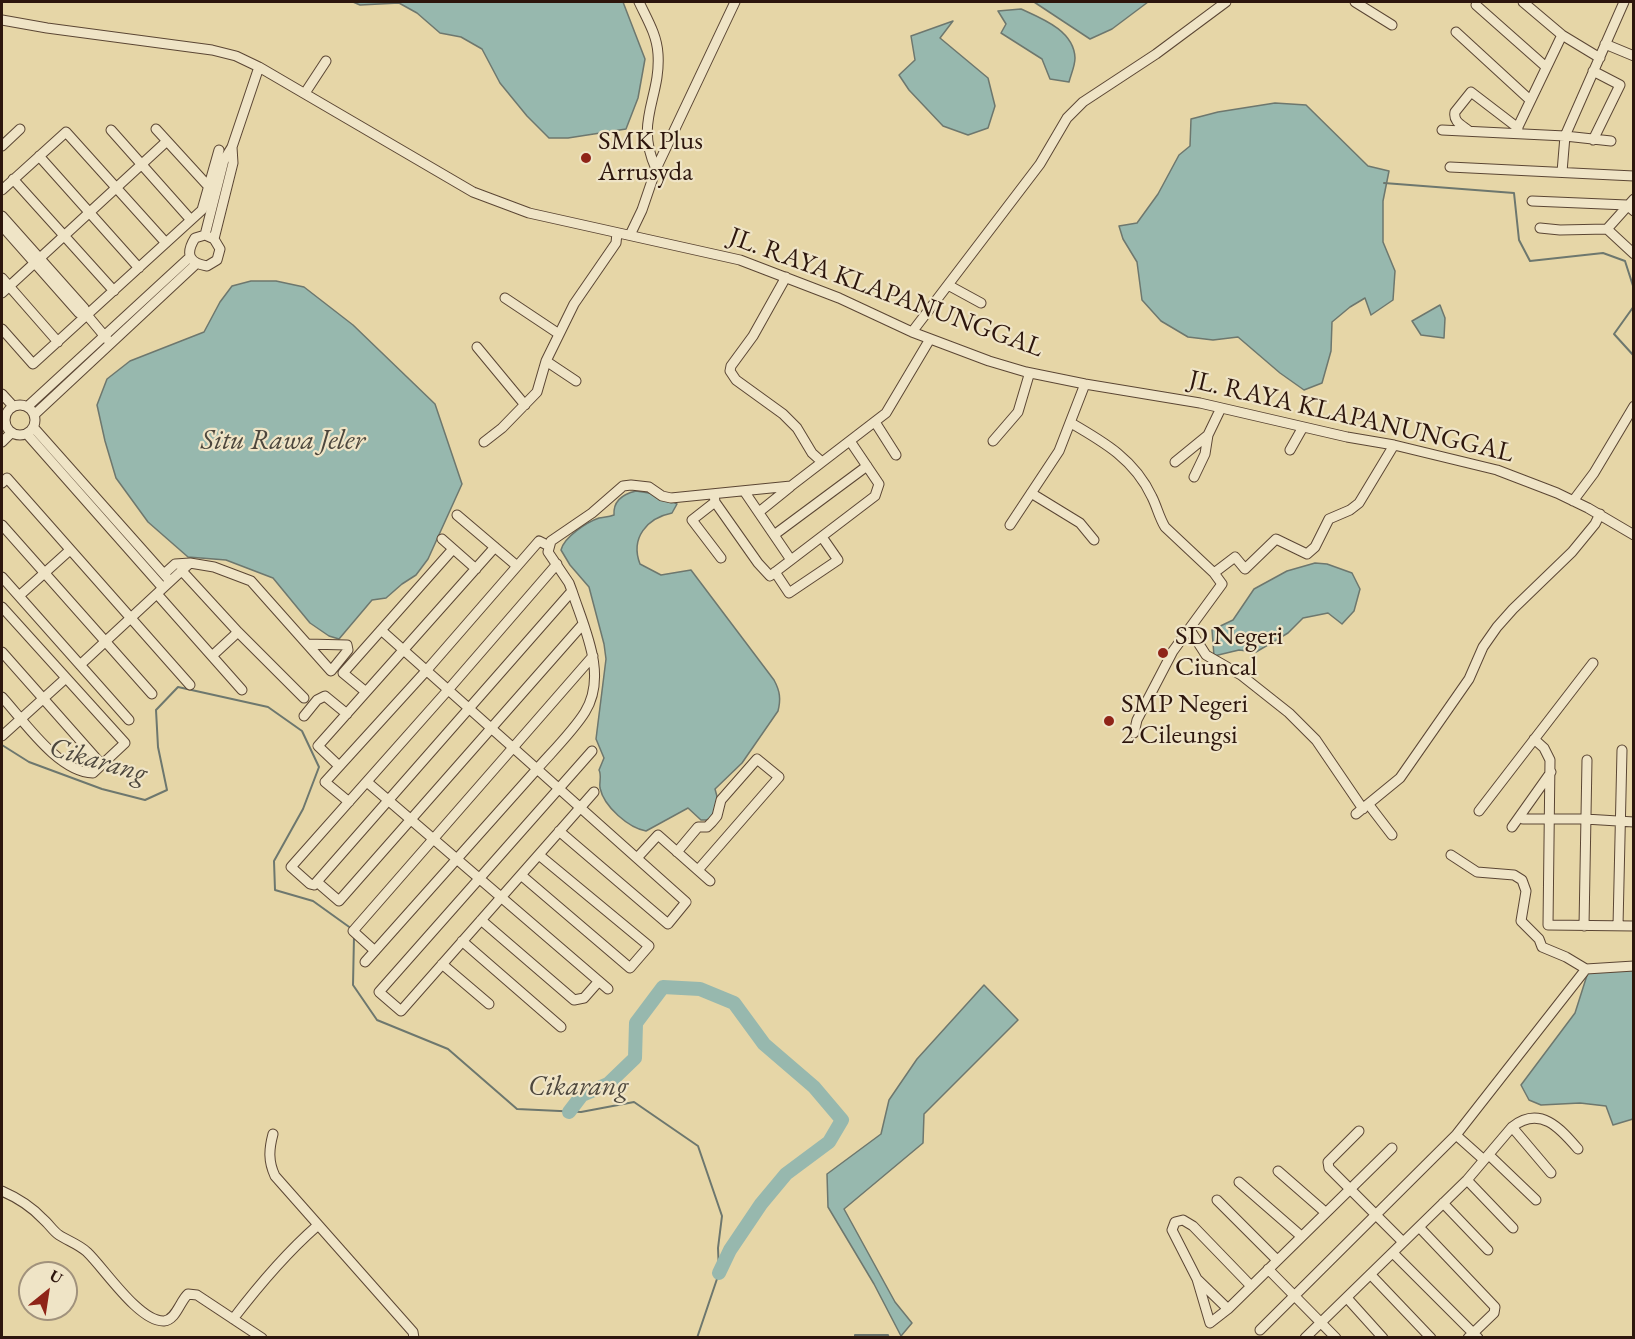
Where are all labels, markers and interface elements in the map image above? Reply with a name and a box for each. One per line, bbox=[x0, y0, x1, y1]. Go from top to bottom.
place label: SMK Plus Arrusyda bbox=[598, 126, 703, 189]
marker: SMK Plus Arrusyda bbox=[579, 151, 593, 165]
street label: JL. RAYA KLAPANUNGGAL bbox=[724, 221, 1048, 365]
street label: JL. RAYA KLAPANUNGGAL bbox=[1185, 364, 1517, 470]
water label: Situ Rawa Jeler bbox=[201, 424, 365, 458]
place label: SD Negeri Ciuncal bbox=[1175, 621, 1283, 684]
marker: SD Negeri Ciuncal bbox=[1156, 646, 1170, 660]
place label: SMP Negeri 2 Cileungsi bbox=[1121, 689, 1248, 752]
marker: SMP Negeri 2 Cileungsi bbox=[1102, 714, 1116, 728]
water label: Cikarang bbox=[45, 731, 151, 791]
water label: Cikarang bbox=[528, 1070, 628, 1104]
north arrow bbox=[18, 1261, 78, 1321]
text: U bbox=[46, 1265, 67, 1289]

